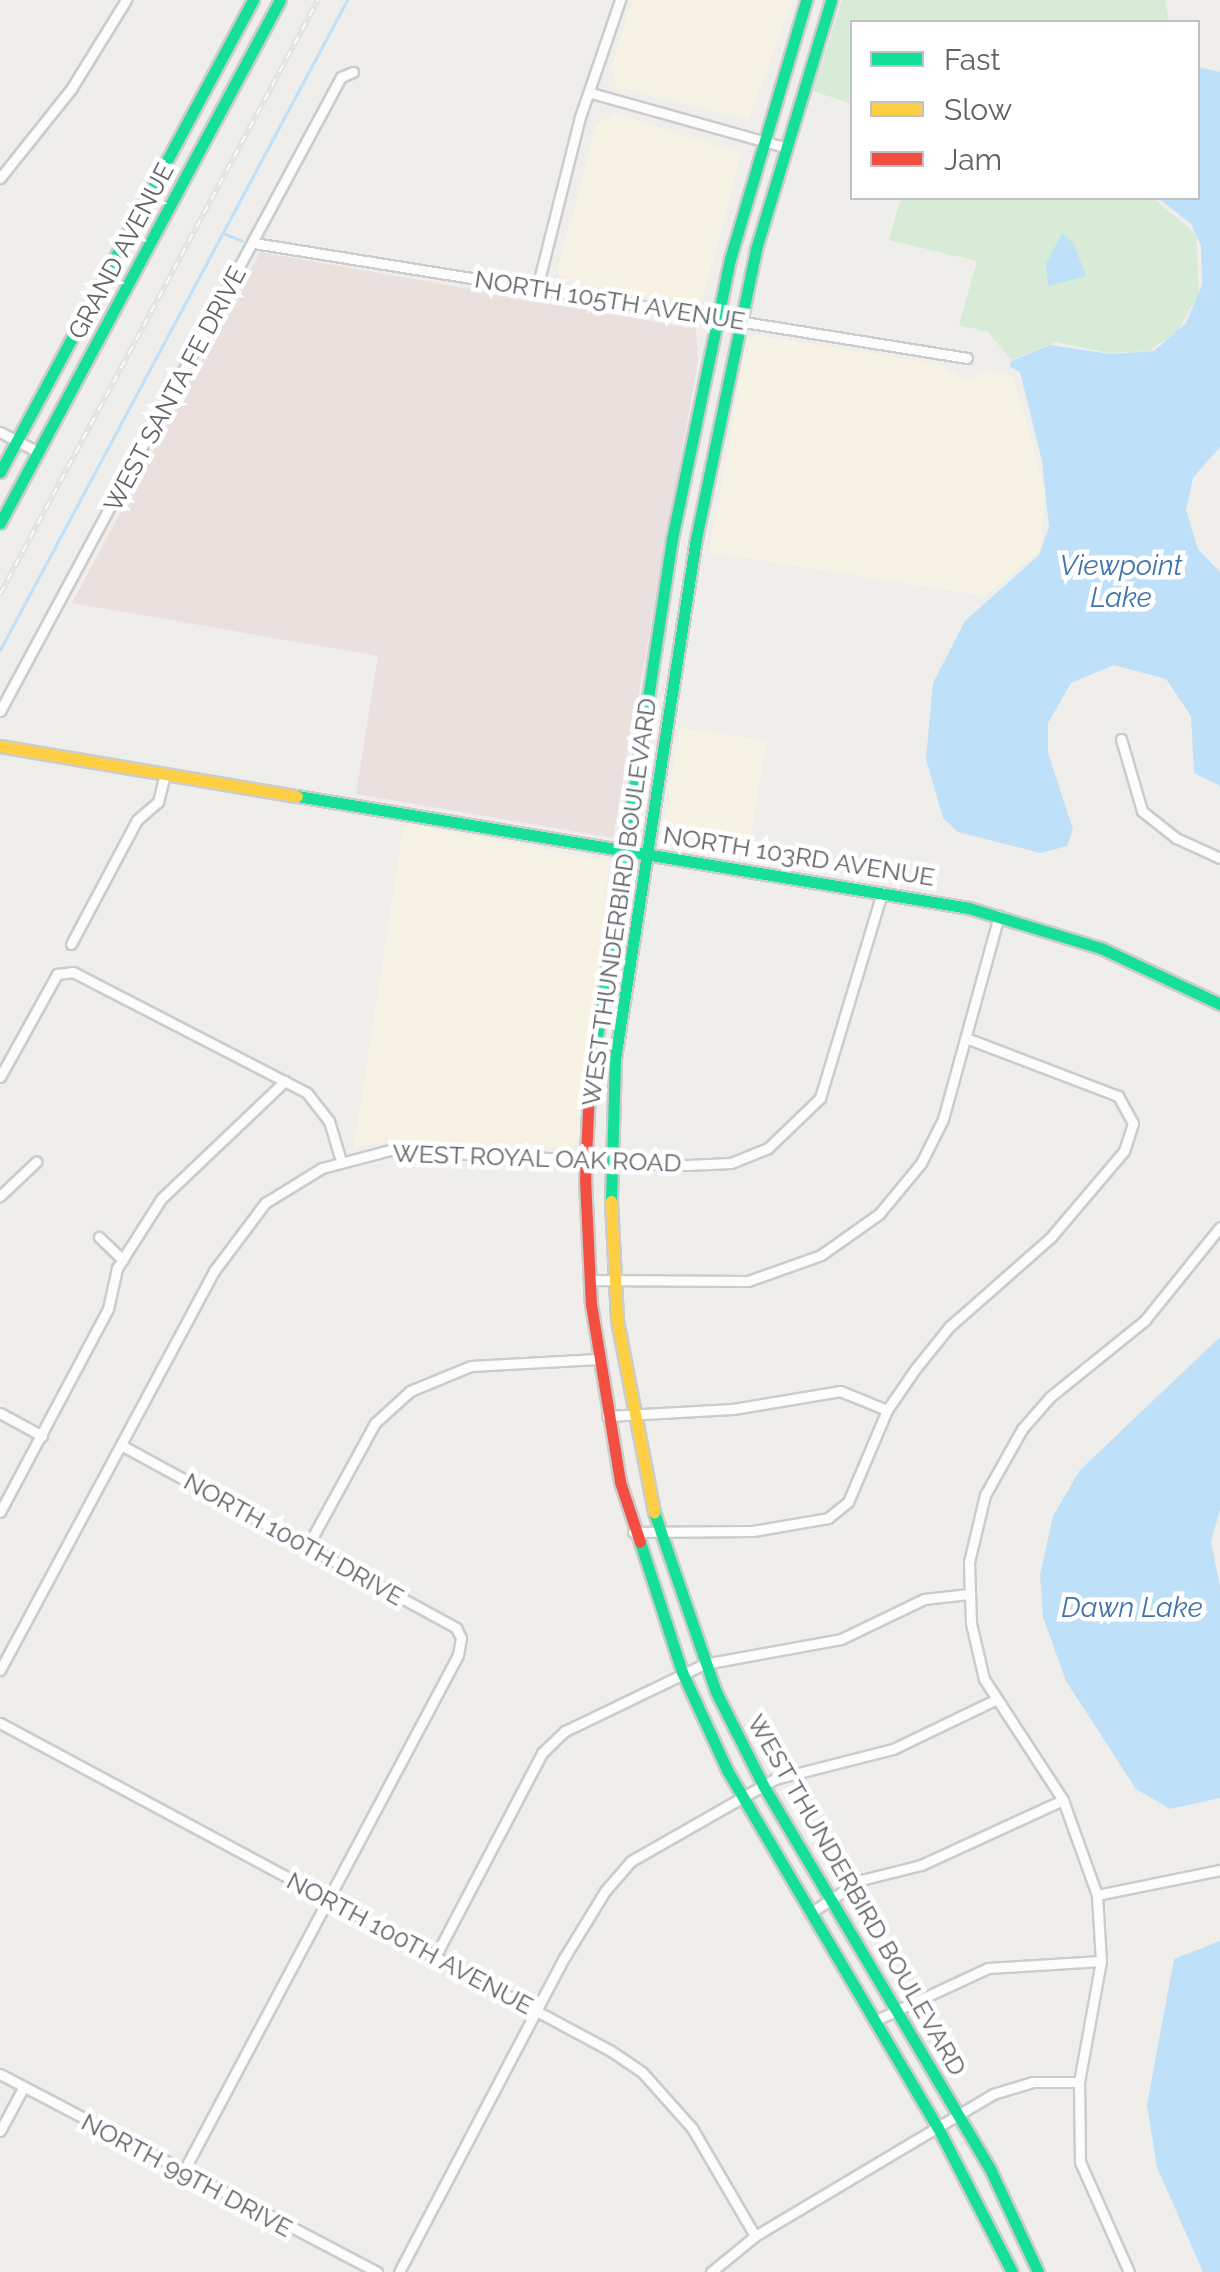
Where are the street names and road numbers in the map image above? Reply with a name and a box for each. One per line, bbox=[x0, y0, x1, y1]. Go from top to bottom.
street label: GRAND AVENUE bbox=[62, 158, 180, 344]
street label: WEST SANTA FE DRIVE bbox=[97, 261, 253, 517]
street label: NORTH 105TH AVENUE bbox=[472, 264, 748, 336]
street label: WEST THUNDERBIRD BOULEVARD bbox=[575, 695, 663, 1109]
street label: NORTH 103RD AVENUE bbox=[661, 820, 937, 892]
street label: WEST ROYAL OAK ROAD bbox=[391, 1138, 683, 1178]
street label: NORTH 100TH DRIVE bbox=[179, 1466, 409, 1612]
street label: WEST THUNDERBIRD BOULEVARD bbox=[741, 1708, 973, 2082]
street label: NORTH 100TH AVENUE bbox=[281, 1865, 539, 2021]
street label: NORTH 99TH DRIVE bbox=[76, 2107, 298, 2243]

